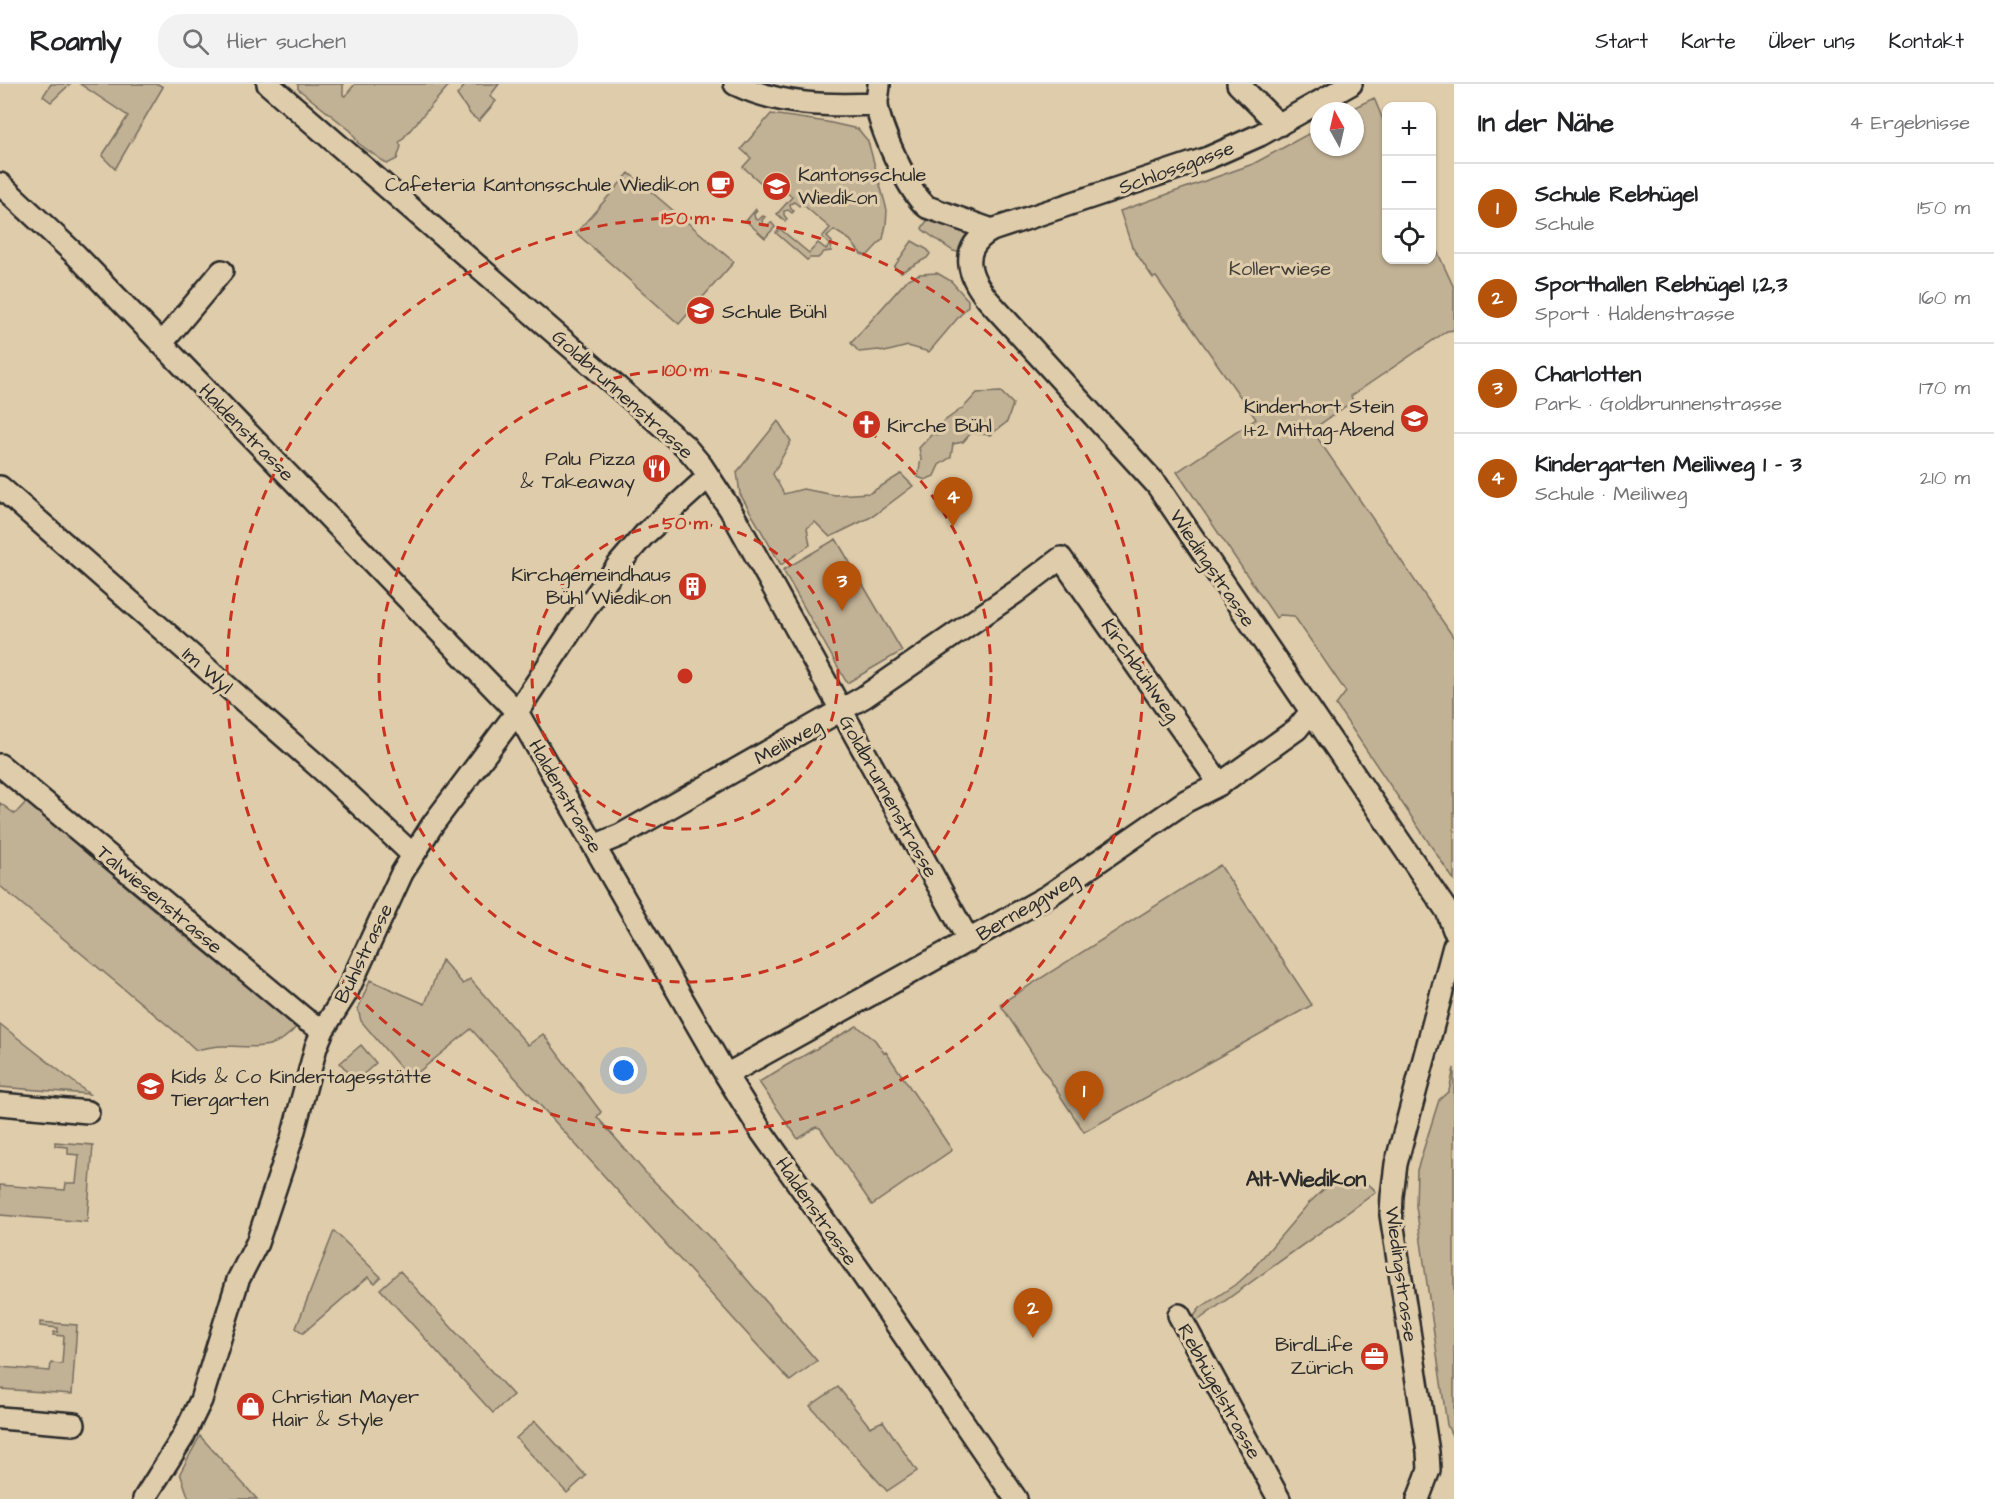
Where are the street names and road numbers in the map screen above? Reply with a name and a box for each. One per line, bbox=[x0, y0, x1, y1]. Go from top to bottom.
street label: Schlossgasse bbox=[1115, 134, 1239, 203]
street label: Goldbrunnenstrasse bbox=[545, 323, 699, 466]
street label: Haldenstrasse bbox=[192, 377, 300, 488]
street label: Wiedingstrasse bbox=[1162, 504, 1262, 634]
street label: Kirchbühlweg bbox=[1093, 613, 1186, 729]
street label: Im Wyl bbox=[175, 641, 239, 702]
street label: Goldbrunnenstrasse bbox=[832, 710, 945, 883]
street label: Meiliweg bbox=[749, 712, 828, 773]
street label: Haldenstrasse bbox=[521, 735, 609, 859]
street label: Talwiesenstrasse bbox=[90, 839, 229, 961]
street label: Berneggweg bbox=[971, 865, 1084, 949]
street label: Bühlstrasse bbox=[328, 899, 400, 1008]
street label: Haldenstrasse bbox=[768, 1152, 864, 1272]
street label: Wiedingstrasse bbox=[1377, 1205, 1424, 1344]
street label: Rebhügelstrasse bbox=[1169, 1319, 1268, 1465]

